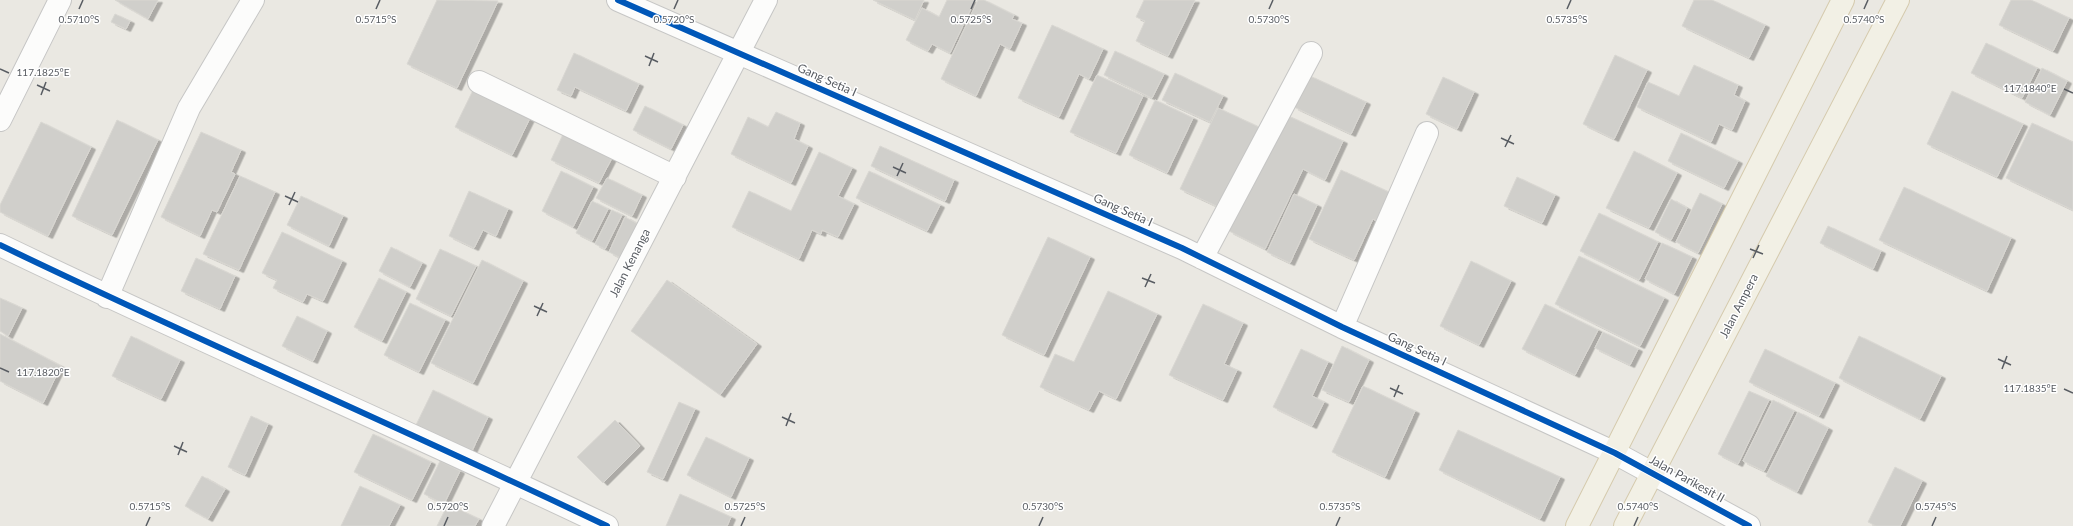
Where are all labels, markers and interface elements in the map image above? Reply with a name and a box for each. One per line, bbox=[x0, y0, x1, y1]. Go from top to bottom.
text: 0.5710°S bbox=[59, 13, 99, 25]
text: 0.5715°S bbox=[356, 13, 396, 25]
text: 0.5720°S bbox=[654, 13, 694, 25]
text: 0.5725°S bbox=[951, 13, 991, 25]
text: 0.5730°S bbox=[1249, 13, 1289, 25]
text: 0.5735°S bbox=[1547, 13, 1587, 25]
text: 0.5740°S bbox=[1844, 13, 1884, 25]
street label: Gang Setia I bbox=[795, 60, 859, 99]
text: 117.1825°E bbox=[17, 66, 70, 78]
text: 117.1840°E bbox=[2004, 82, 2057, 94]
street label: Gang Setia I bbox=[1091, 190, 1155, 229]
street label: Jalan Kenanga bbox=[606, 226, 653, 299]
street label: Jalan Ampera bbox=[1716, 271, 1761, 340]
street label: Gang Setia I bbox=[1385, 328, 1449, 369]
text: 117.1820°E bbox=[17, 366, 70, 378]
text: 117.1835°E bbox=[2004, 382, 2057, 394]
street label: Jalan Parikesit II bbox=[1647, 452, 1728, 505]
text: 0.5715°S bbox=[130, 500, 170, 512]
text: 0.5720°S bbox=[428, 500, 468, 512]
text: 0.5725°S bbox=[725, 500, 765, 512]
text: 0.5730°S bbox=[1023, 500, 1063, 512]
text: 0.5735°S bbox=[1320, 500, 1360, 512]
text: 0.5740°S bbox=[1618, 500, 1658, 512]
text: 0.5745°S bbox=[1916, 500, 1956, 512]

